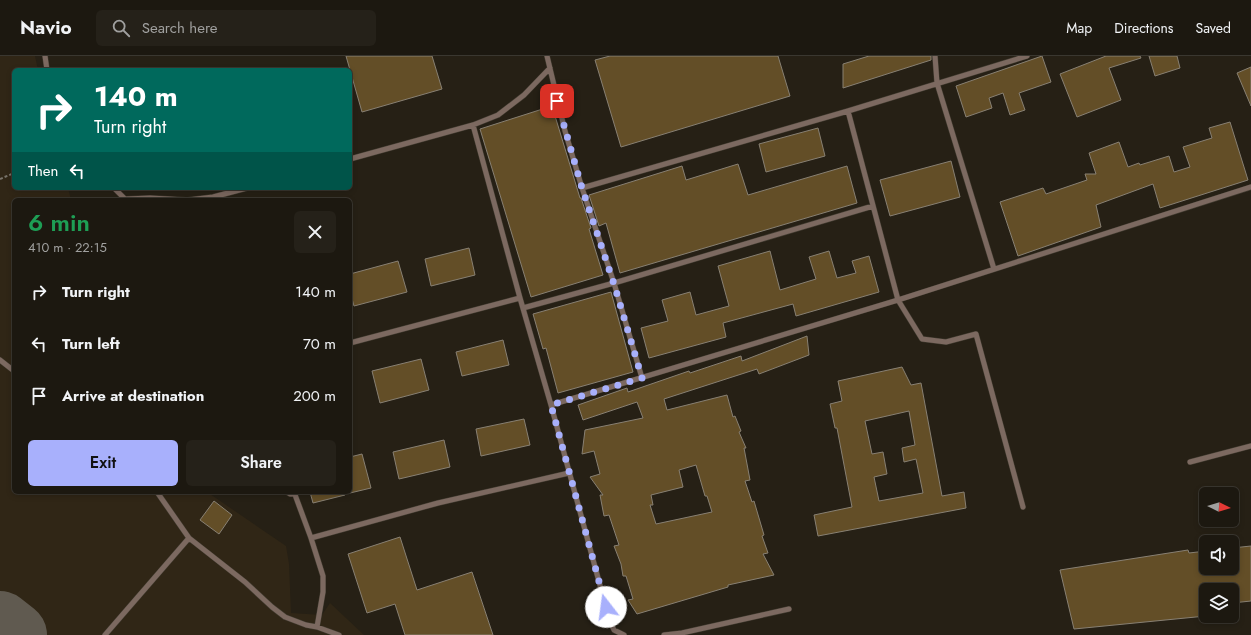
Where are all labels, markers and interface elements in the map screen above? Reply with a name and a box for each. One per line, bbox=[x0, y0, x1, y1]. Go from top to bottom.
search box bbox=[96, 10, 376, 46]
text: Navio bbox=[20, 14, 72, 41]
icon: search bbox=[110, 17, 132, 39]
text: Search here bbox=[142, 17, 218, 39]
text: Map bbox=[1066, 18, 1092, 38]
text: Directions bbox=[1114, 18, 1174, 38]
text: Saved bbox=[1196, 18, 1231, 38]
text: 140 m bbox=[94, 76, 178, 117]
icon: right bbox=[28, 84, 80, 136]
pin bbox=[540, 84, 574, 118]
icon: arrive bbox=[546, 90, 568, 112]
text: Turn right bbox=[94, 114, 166, 140]
text: Then bbox=[28, 160, 58, 182]
icon: left bbox=[66, 160, 88, 182]
text: 6 min bbox=[28, 205, 90, 240]
button: close bbox=[294, 211, 336, 253]
text: 410 m · 22:15 bbox=[28, 238, 107, 257]
icon: right bbox=[28, 281, 50, 303]
text: Turn right bbox=[62, 281, 130, 303]
text: 140 m bbox=[295, 281, 336, 303]
icon: left bbox=[28, 333, 50, 355]
text: Turn left bbox=[62, 333, 120, 355]
text: 70 m bbox=[303, 333, 336, 355]
icon: arrive bbox=[28, 385, 50, 407]
text: Arrive at destination bbox=[62, 385, 204, 407]
text: 200 m bbox=[293, 385, 336, 407]
button: Exit bbox=[28, 440, 178, 486]
button: Share bbox=[186, 440, 336, 486]
north arrow bbox=[1199, 487, 1239, 527]
map controls bbox=[1199, 487, 1239, 623]
button: sound bbox=[1199, 535, 1239, 575]
button: layers bbox=[1199, 583, 1239, 623]
position arrow bbox=[585, 586, 627, 628]

